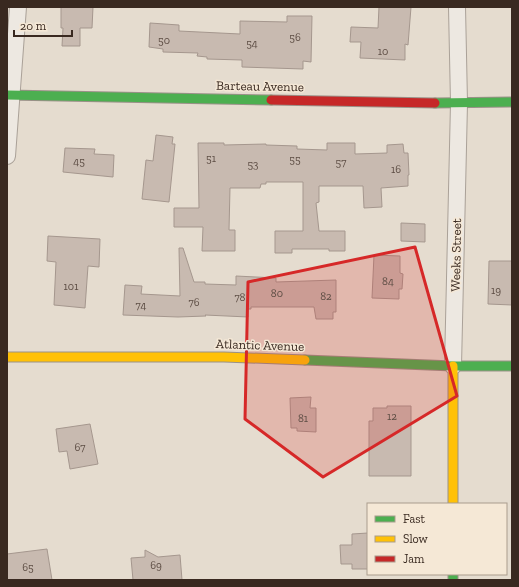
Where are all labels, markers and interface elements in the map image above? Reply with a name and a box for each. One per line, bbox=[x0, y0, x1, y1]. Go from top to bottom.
scale bar bbox=[14, 12, 72, 38]
text: 20 m bbox=[20, 19, 47, 33]
house number: 56 bbox=[289, 31, 301, 44]
house number: 50 bbox=[158, 34, 170, 47]
house number: 54 bbox=[246, 37, 258, 50]
house number: 10 bbox=[378, 45, 388, 58]
street label: Barteau Avenue bbox=[216, 78, 304, 94]
house number: 51 bbox=[206, 152, 217, 165]
house number: 55 bbox=[289, 153, 301, 166]
house number: 45 bbox=[73, 155, 85, 168]
house number: 57 bbox=[336, 156, 346, 169]
house number: 53 bbox=[247, 158, 259, 171]
house number: 16 bbox=[391, 163, 401, 176]
street label: Weeks Street bbox=[448, 218, 464, 292]
house number: 84 bbox=[382, 275, 394, 288]
house number: 101 bbox=[64, 280, 79, 293]
house number: 19 bbox=[491, 284, 501, 297]
house number: 80 bbox=[271, 287, 283, 300]
house number: 82 bbox=[320, 290, 332, 303]
house number: 78 bbox=[234, 291, 246, 304]
house number: 76 bbox=[188, 296, 200, 309]
house number: 74 bbox=[136, 299, 146, 312]
street label: Atlantic Avenue bbox=[216, 336, 304, 354]
house number: 12 bbox=[387, 410, 397, 423]
house number: 81 bbox=[298, 412, 309, 425]
house number: 67 bbox=[74, 441, 86, 454]
legend bbox=[367, 503, 507, 575]
text: Fast bbox=[403, 512, 426, 526]
text: Slow bbox=[403, 532, 429, 546]
text: Jam bbox=[403, 552, 425, 566]
house number: 69 bbox=[150, 559, 162, 572]
house number: 65 bbox=[22, 561, 34, 574]

